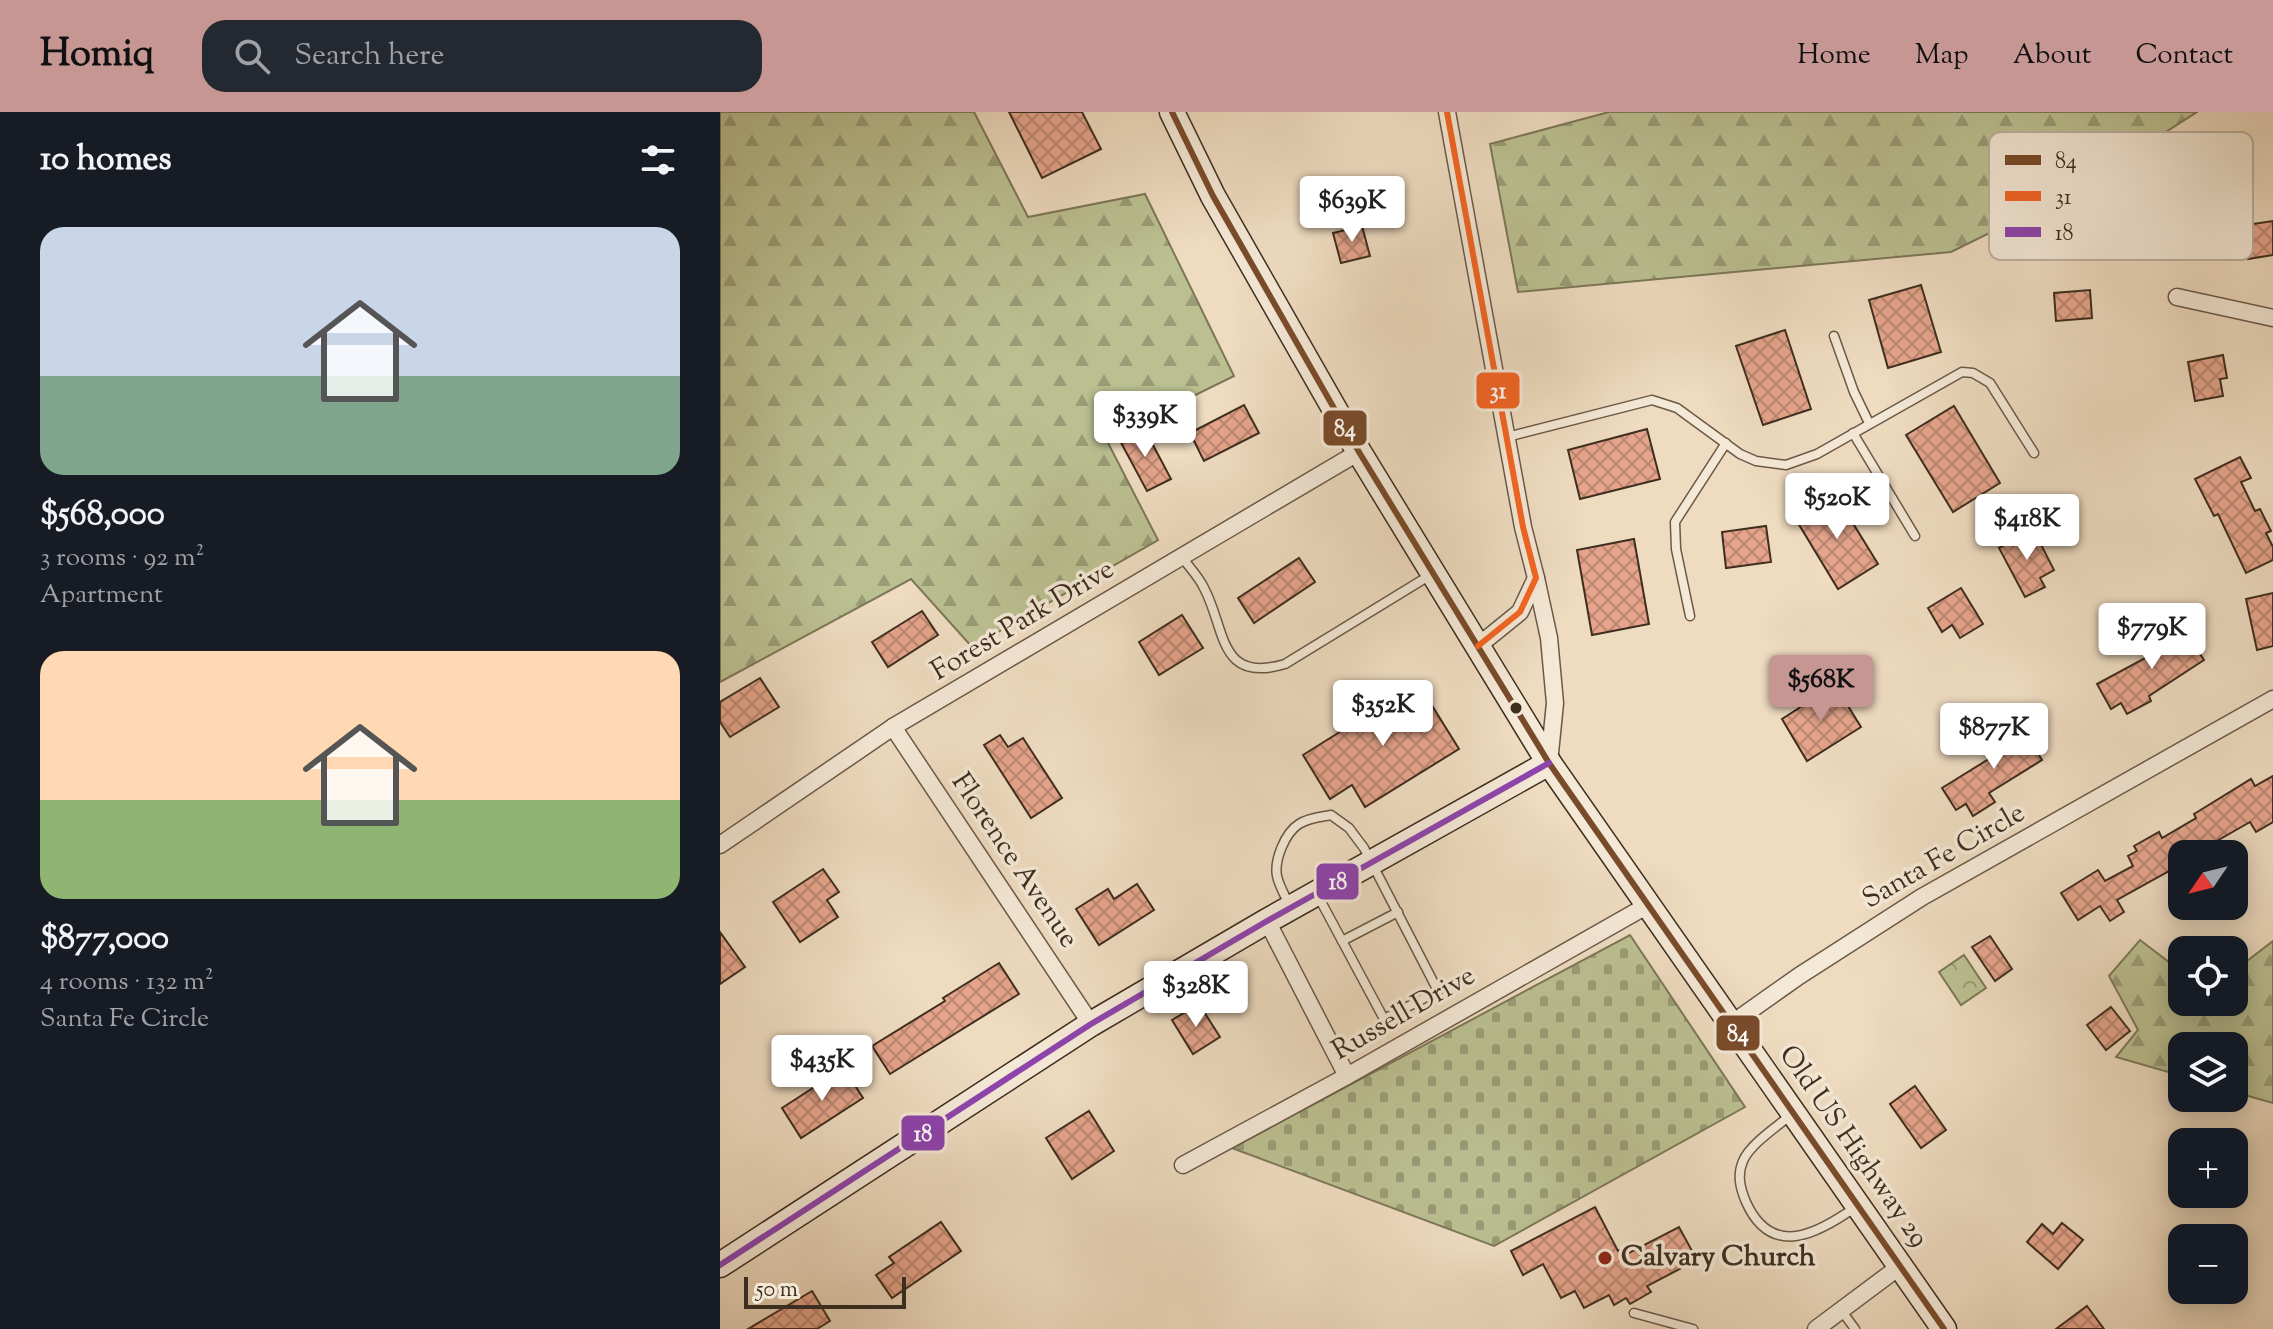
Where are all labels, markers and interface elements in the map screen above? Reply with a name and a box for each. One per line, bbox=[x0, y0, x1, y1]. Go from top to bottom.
search box bbox=[202, 20, 762, 92]
text: Homiq bbox=[40, 29, 154, 83]
icon: search bbox=[230, 34, 274, 78]
text: Search here bbox=[294, 35, 445, 78]
text: Home bbox=[1797, 36, 1871, 76]
text: Map bbox=[1915, 36, 1969, 76]
text: About bbox=[2013, 36, 2091, 76]
text: Contact bbox=[2135, 36, 2233, 76]
legend bbox=[1989, 132, 2253, 260]
text: 10 homes bbox=[40, 136, 172, 185]
icon: filters bbox=[636, 138, 680, 182]
text: 84 bbox=[2055, 147, 2077, 179]
pin: $639K bbox=[1296, 176, 1408, 244]
text: $639K bbox=[1318, 183, 1386, 220]
text: 31 bbox=[2055, 183, 2072, 215]
text: 18 bbox=[2055, 219, 2073, 251]
icon: home bbox=[288, 279, 432, 423]
line badge: 31 bbox=[1475, 371, 1521, 410]
text: 31 bbox=[1490, 377, 1507, 409]
pin: $339K bbox=[1089, 391, 1201, 459]
text: $339K bbox=[1112, 398, 1178, 435]
line badge: 84 bbox=[1322, 409, 1368, 447]
text: 84 bbox=[1334, 415, 1356, 447]
pin: $520K bbox=[1781, 473, 1893, 541]
text: $520K bbox=[1803, 480, 1871, 517]
text: $568,000 bbox=[40, 491, 165, 540]
pin: $418K bbox=[1971, 494, 2083, 562]
text: $418K bbox=[1993, 501, 2061, 538]
text: 3 rooms · 92 m² bbox=[40, 540, 204, 577]
street label: Forest Park Drive bbox=[924, 550, 1122, 692]
text: Apartment bbox=[40, 577, 163, 614]
pin: $779K bbox=[2096, 603, 2208, 671]
text: $779K bbox=[2117, 610, 2187, 647]
pin: $568K bbox=[1765, 655, 1877, 723]
text: $568K bbox=[1787, 662, 1855, 699]
pin: $352K bbox=[1327, 680, 1439, 748]
text: $352K bbox=[1351, 687, 1415, 724]
unlabelled marker bbox=[1508, 700, 1524, 716]
icon: home bbox=[288, 703, 432, 847]
pin: $877K bbox=[1938, 703, 2050, 771]
text: $877K bbox=[1958, 710, 2030, 747]
street label: Florence Avenue bbox=[941, 766, 1087, 956]
street label: Santa Fe Circle bbox=[1855, 794, 2033, 920]
north arrow bbox=[2168, 840, 2248, 920]
map controls bbox=[2168, 840, 2248, 1304]
line badge: 18 bbox=[1315, 862, 1360, 901]
text: 18 bbox=[1329, 868, 1347, 900]
text: $877,000 bbox=[40, 915, 169, 964]
button: locate bbox=[2168, 936, 2248, 1016]
street label: Russell Drive bbox=[1325, 957, 1483, 1071]
pin: $328K bbox=[1140, 961, 1252, 1029]
text: 4 rooms · 132 m² bbox=[40, 964, 214, 1001]
text: $328K bbox=[1162, 968, 1230, 1005]
text: Santa Fe Circle bbox=[40, 1001, 209, 1038]
line badge: 84 bbox=[1715, 1014, 1761, 1052]
text: 84 bbox=[1727, 1020, 1749, 1052]
button: layers bbox=[2168, 1032, 2248, 1112]
pin: $435K bbox=[766, 1035, 878, 1103]
street label: Old US Highway 29 bbox=[1768, 1038, 1938, 1256]
text: $435K bbox=[789, 1042, 855, 1079]
line badge: 18 bbox=[900, 1114, 946, 1152]
text: 18 bbox=[914, 1120, 932, 1152]
button: + bbox=[2168, 1128, 2248, 1208]
button: − bbox=[2168, 1224, 2248, 1304]
place label: Calvary Church bbox=[1621, 1238, 1816, 1278]
marker: Calvary Church bbox=[1596, 1249, 1614, 1267]
scale bar bbox=[744, 1273, 906, 1309]
text: 50 m bbox=[756, 1275, 798, 1307]

